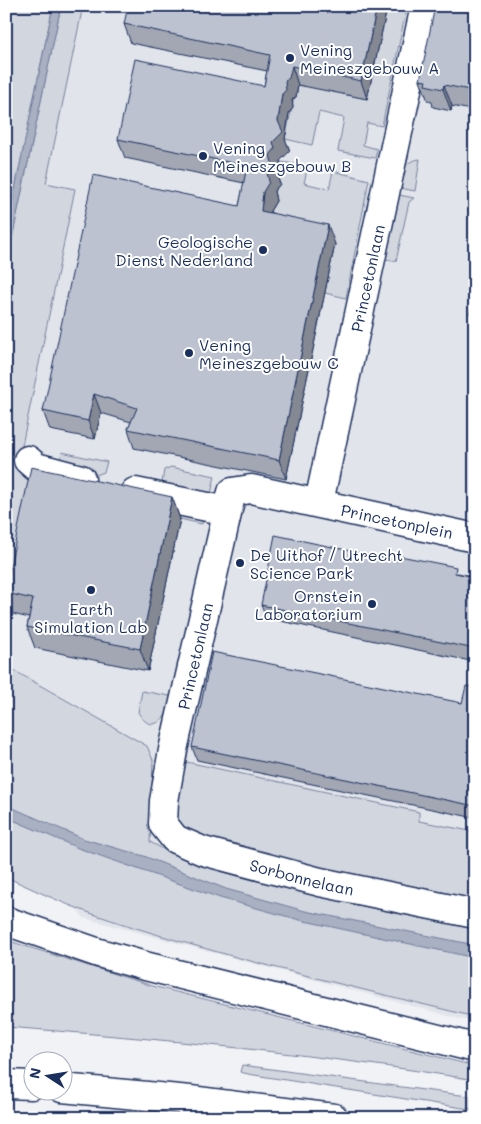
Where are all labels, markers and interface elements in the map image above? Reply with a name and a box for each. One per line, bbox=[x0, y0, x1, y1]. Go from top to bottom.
place label: Vening Meineszgebouw A bbox=[300, 39, 439, 78]
marker: Vening Meineszgebouw A bbox=[284, 52, 296, 64]
place label: Vening Meineszgebouw B bbox=[213, 137, 351, 176]
marker: Vening Meineszgebouw B bbox=[197, 150, 209, 162]
street label: Princetonlaan bbox=[345, 222, 389, 334]
place label: Geologische Dienst Nederland bbox=[116, 231, 253, 270]
marker: Geologische Dienst Nederland bbox=[257, 244, 269, 256]
place label: Vening Meineszgebouw C bbox=[199, 334, 339, 373]
marker: Vening Meineszgebouw C bbox=[183, 347, 195, 359]
street label: Princetonplein bbox=[339, 499, 455, 543]
place label: De Uithof / Utrecht Science Park bbox=[250, 544, 403, 583]
marker: De Uithof / Utrecht Science Park bbox=[234, 557, 246, 569]
marker: Earth Simulation Lab bbox=[85, 584, 97, 596]
place label: Ornstein Laboratorium bbox=[255, 585, 362, 624]
place label: Earth Simulation Lab bbox=[34, 598, 148, 637]
marker: Ornstein Laboratorium bbox=[366, 598, 378, 610]
street label: Princetonlaan bbox=[172, 600, 218, 712]
street label: Sorbonnelaan bbox=[248, 853, 356, 899]
north arrow bbox=[22, 1052, 72, 1102]
text: N bbox=[24, 1066, 45, 1080]

